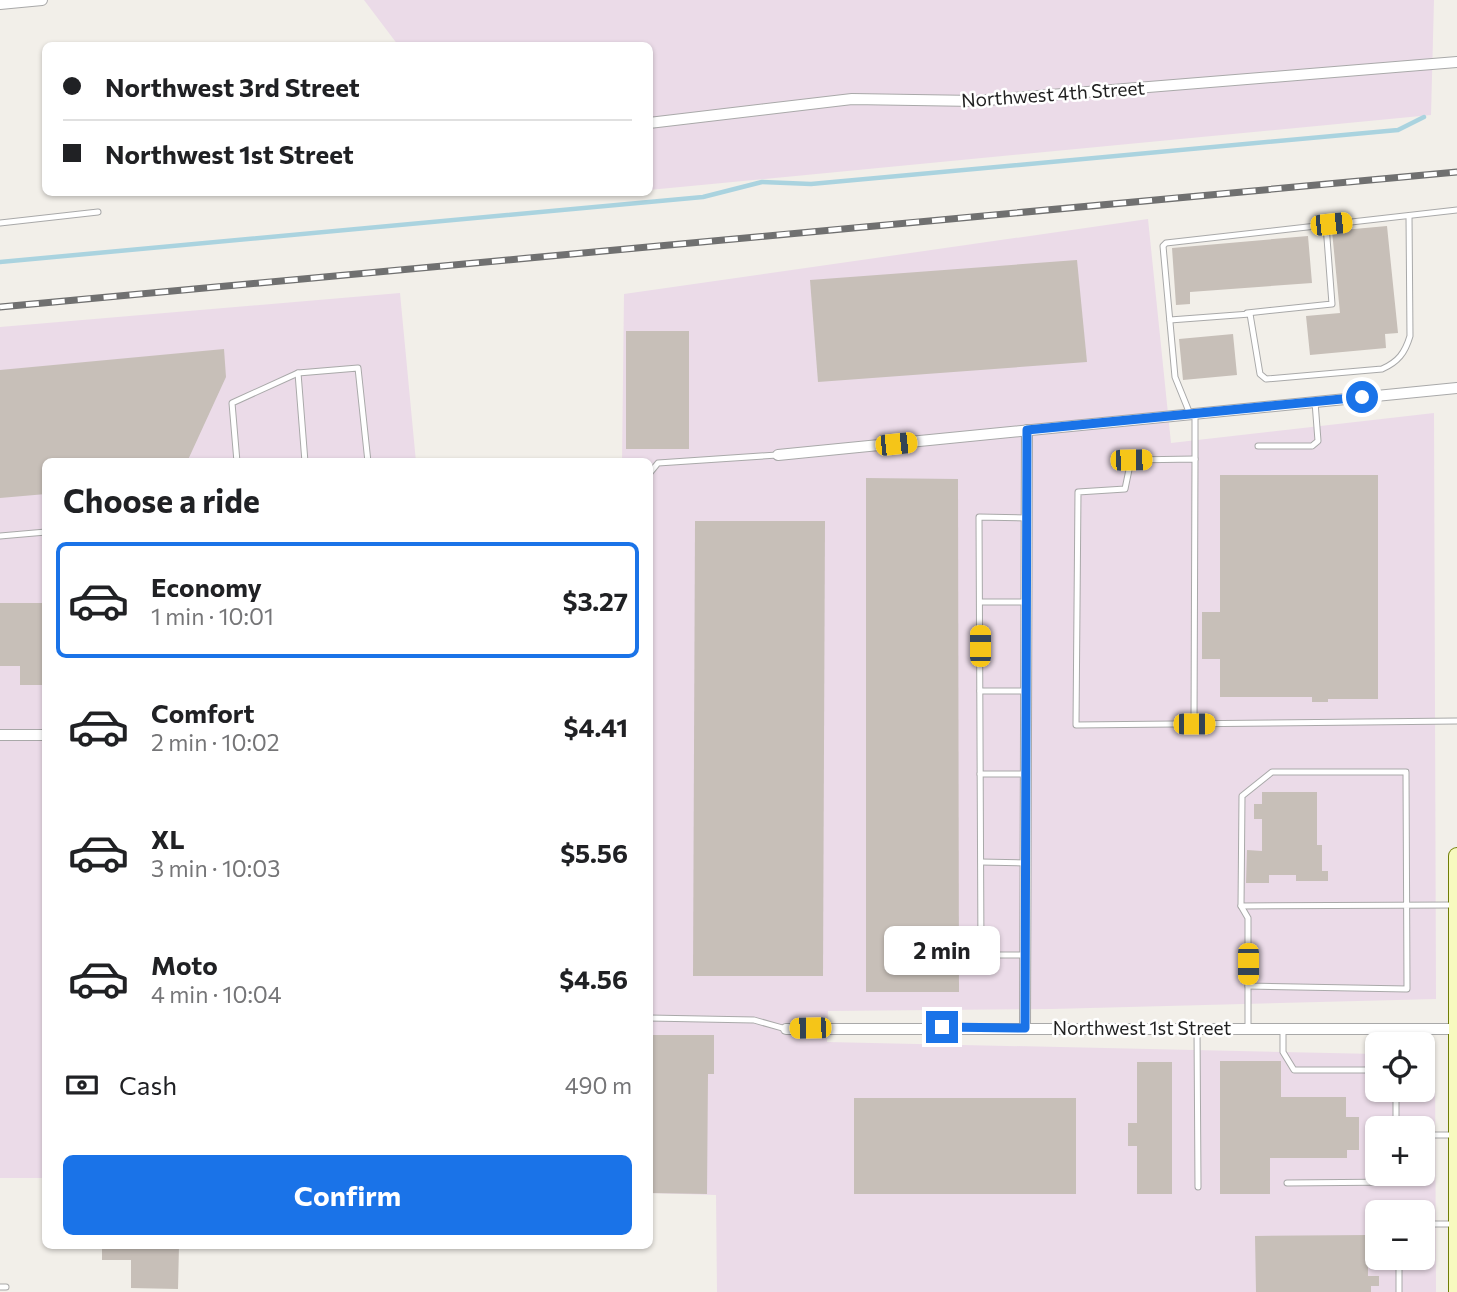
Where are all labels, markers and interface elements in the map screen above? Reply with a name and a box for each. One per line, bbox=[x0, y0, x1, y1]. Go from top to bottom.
text: Northwest 3rd Street bbox=[105, 71, 360, 102]
street label: Northwest 4th Street bbox=[960, 76, 1146, 111]
text: Northwest 1st Street bbox=[105, 138, 354, 169]
car bbox=[1310, 211, 1353, 237]
route start bbox=[1346, 381, 1378, 413]
car bbox=[875, 431, 918, 457]
car bbox=[1110, 449, 1153, 471]
text: Choose a ride bbox=[63, 480, 260, 520]
icon: car bbox=[67, 569, 130, 632]
text: Economy bbox=[151, 571, 262, 602]
text: $3.27 bbox=[562, 585, 628, 616]
text: 1 min · 10:01 bbox=[151, 602, 274, 630]
car bbox=[970, 625, 991, 667]
icon: car bbox=[67, 695, 130, 758]
text: Comfort bbox=[151, 697, 254, 728]
text: $4.41 bbox=[564, 711, 628, 742]
car bbox=[1174, 714, 1216, 735]
text: 2 min · 10:02 bbox=[151, 728, 280, 756]
icon: car bbox=[67, 821, 130, 884]
text: XL bbox=[151, 823, 185, 854]
text: $5.56 bbox=[560, 837, 628, 868]
text: 3 min · 10:03 bbox=[151, 854, 280, 882]
callout: 2 min bbox=[884, 926, 1000, 974]
text: 2 min bbox=[913, 936, 971, 964]
car bbox=[1238, 943, 1259, 985]
icon: car bbox=[67, 947, 130, 1010]
text: Moto bbox=[151, 949, 218, 980]
text: $4.56 bbox=[559, 963, 628, 994]
text: 4 min · 10:04 bbox=[151, 980, 282, 1008]
route end bbox=[926, 1011, 958, 1043]
street label: Northwest 1st Street bbox=[1053, 1016, 1231, 1039]
car bbox=[789, 1017, 832, 1039]
map controls bbox=[1365, 1032, 1435, 1270]
button: locate bbox=[1365, 1032, 1435, 1102]
icon: cash bbox=[63, 1066, 101, 1104]
text: Cash bbox=[119, 1069, 177, 1100]
text: 490 m bbox=[565, 1071, 632, 1099]
button: + bbox=[1365, 1116, 1435, 1186]
button: Confirm bbox=[63, 1155, 632, 1235]
button: − bbox=[1365, 1200, 1435, 1270]

